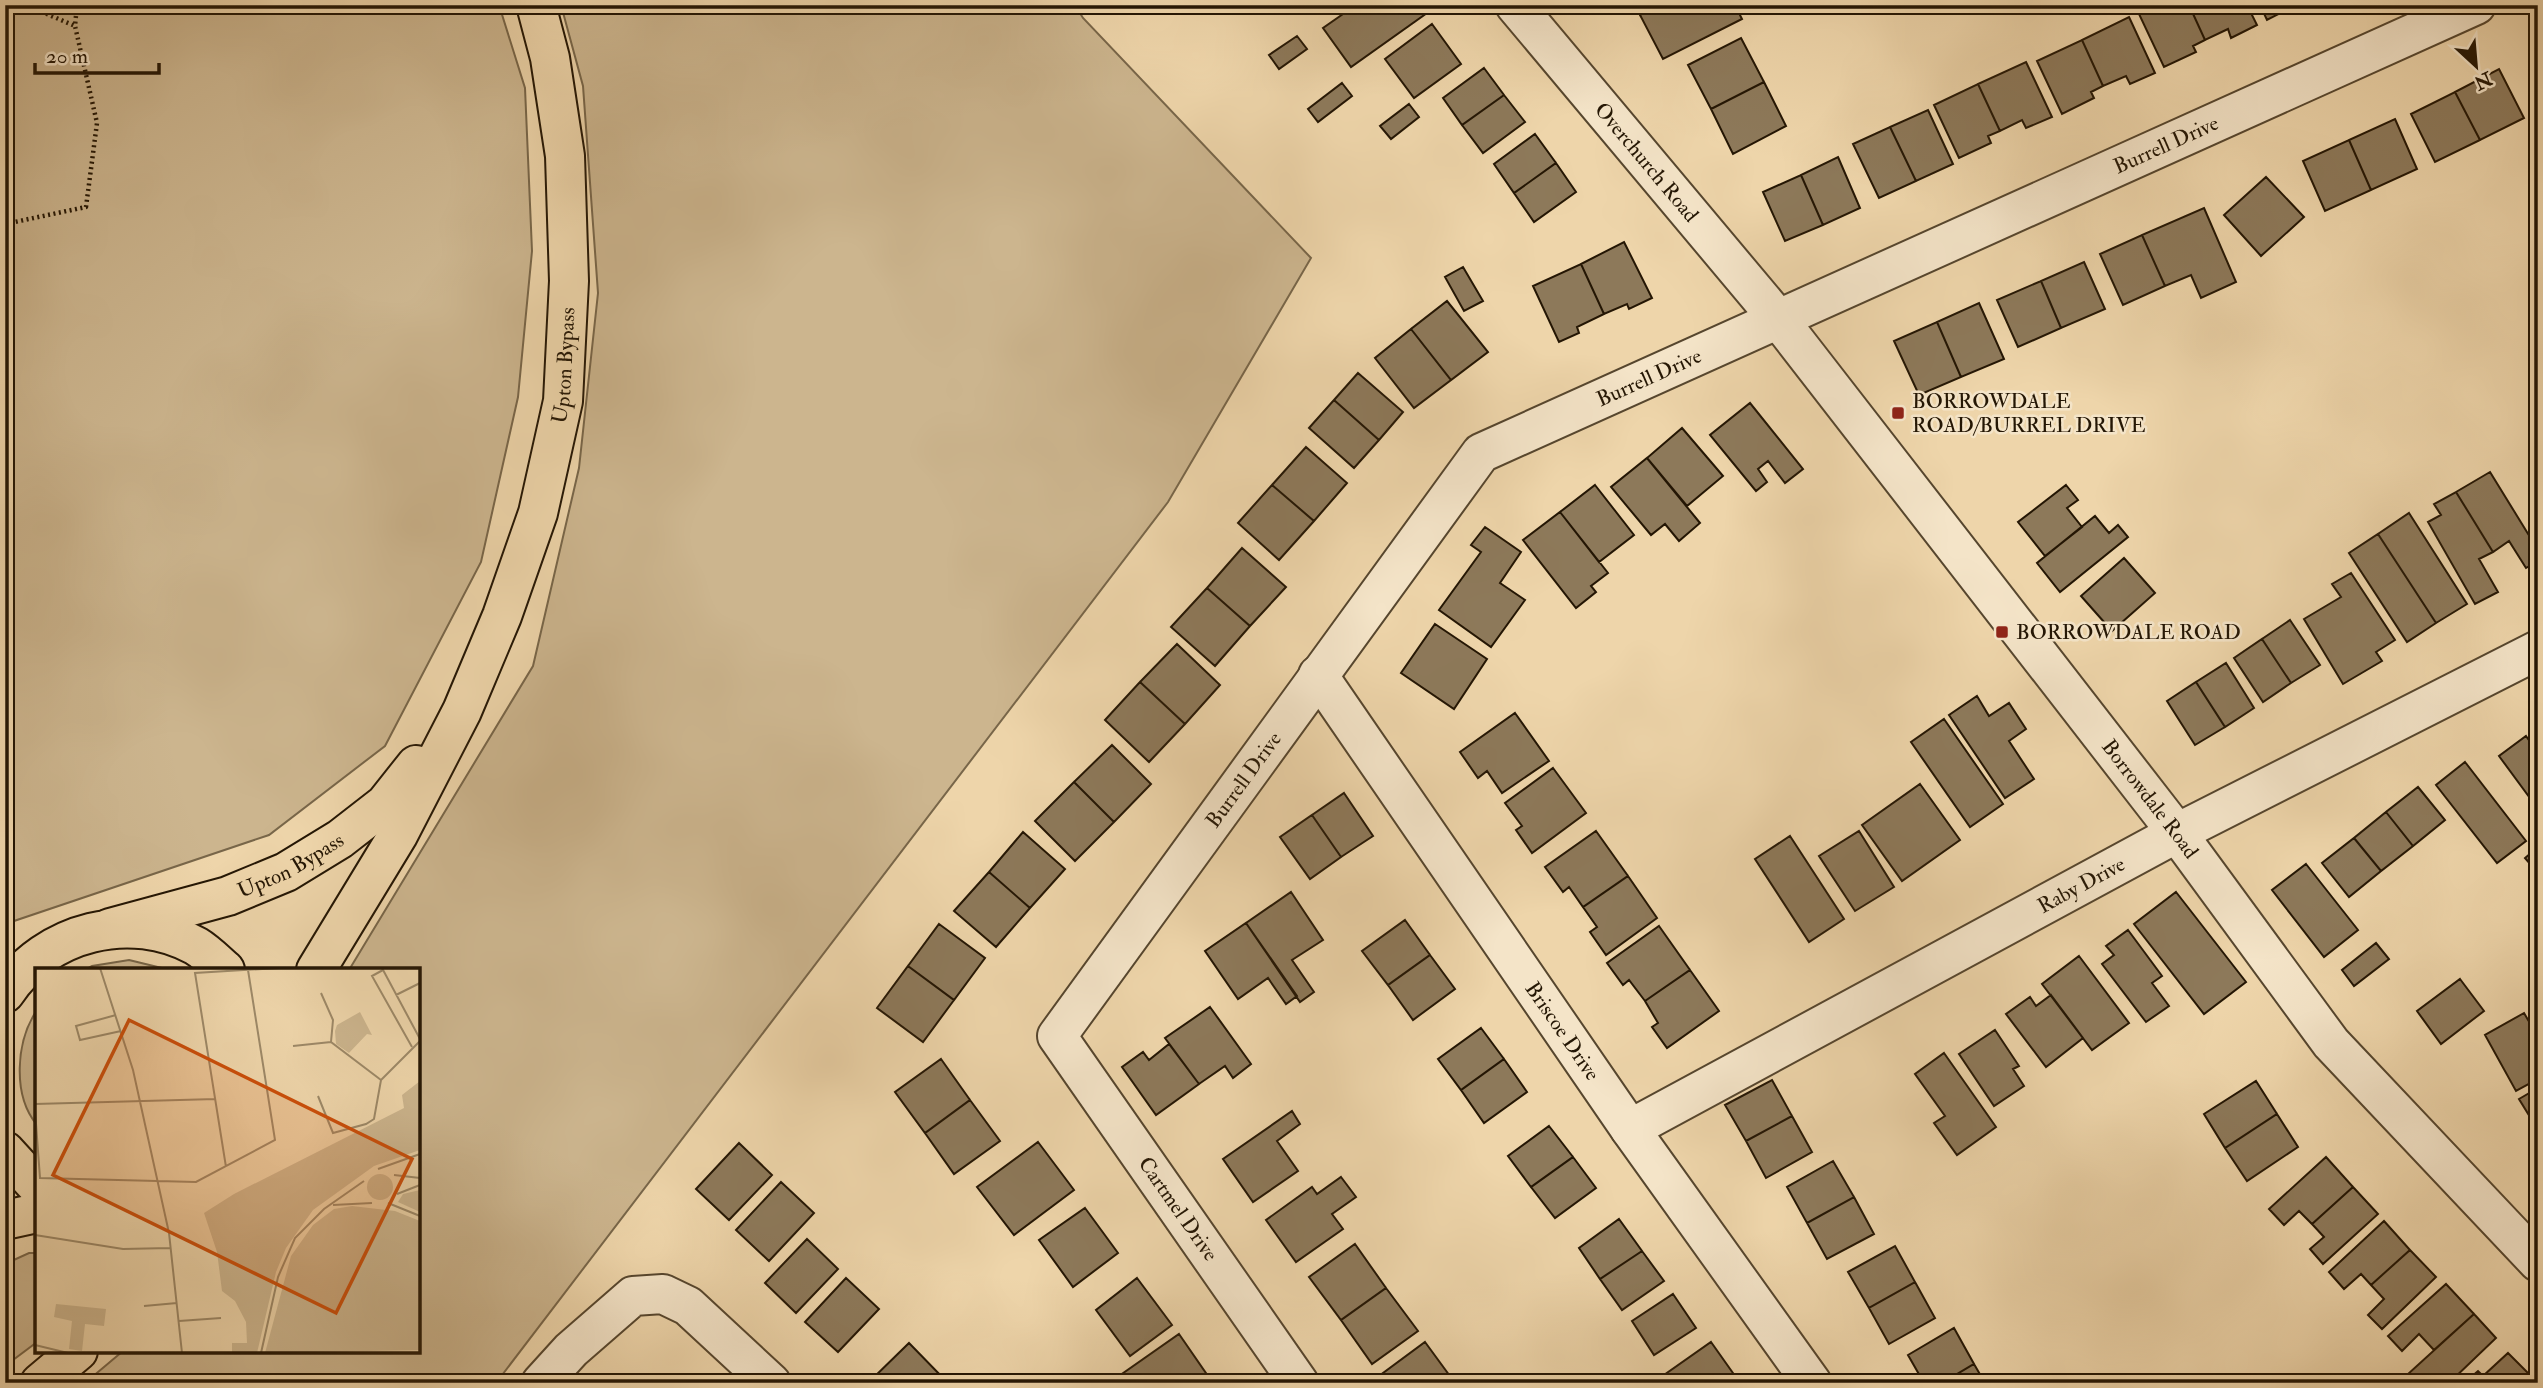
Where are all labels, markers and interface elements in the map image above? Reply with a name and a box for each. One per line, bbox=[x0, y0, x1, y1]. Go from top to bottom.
scale bar bbox=[35, 32, 159, 76]
north arrow bbox=[2442, 32, 2512, 102]
text: 20 m bbox=[46, 43, 88, 70]
text: N bbox=[2469, 65, 2497, 95]
street label: Overchurch Road bbox=[1589, 97, 1705, 228]
street label: Burrell Drive bbox=[2109, 109, 2223, 180]
street label: Upton Bypass bbox=[545, 307, 581, 426]
street label: Burrell Drive bbox=[1592, 342, 1706, 413]
place label: BORROWDALE ROAD/BURREL DRIVE bbox=[1912, 388, 2146, 439]
marker: BORROWDALE ROAD/BURREL DRIVE bbox=[1890, 405, 1906, 421]
place label: BORROWDALE ROAD bbox=[2016, 619, 2241, 646]
marker: BORROWDALE ROAD bbox=[1994, 624, 2010, 640]
street label: Burrell Drive bbox=[1199, 726, 1288, 833]
street label: Borrowdale Road bbox=[2096, 734, 2205, 865]
street label: Upton Bypass bbox=[233, 826, 349, 904]
street label: Raby Drive bbox=[2033, 850, 2130, 919]
inset map bbox=[35, 968, 420, 1353]
street label: Briscoe Drive bbox=[1519, 976, 1606, 1086]
street label: Cartmel Drive bbox=[1132, 1152, 1224, 1267]

